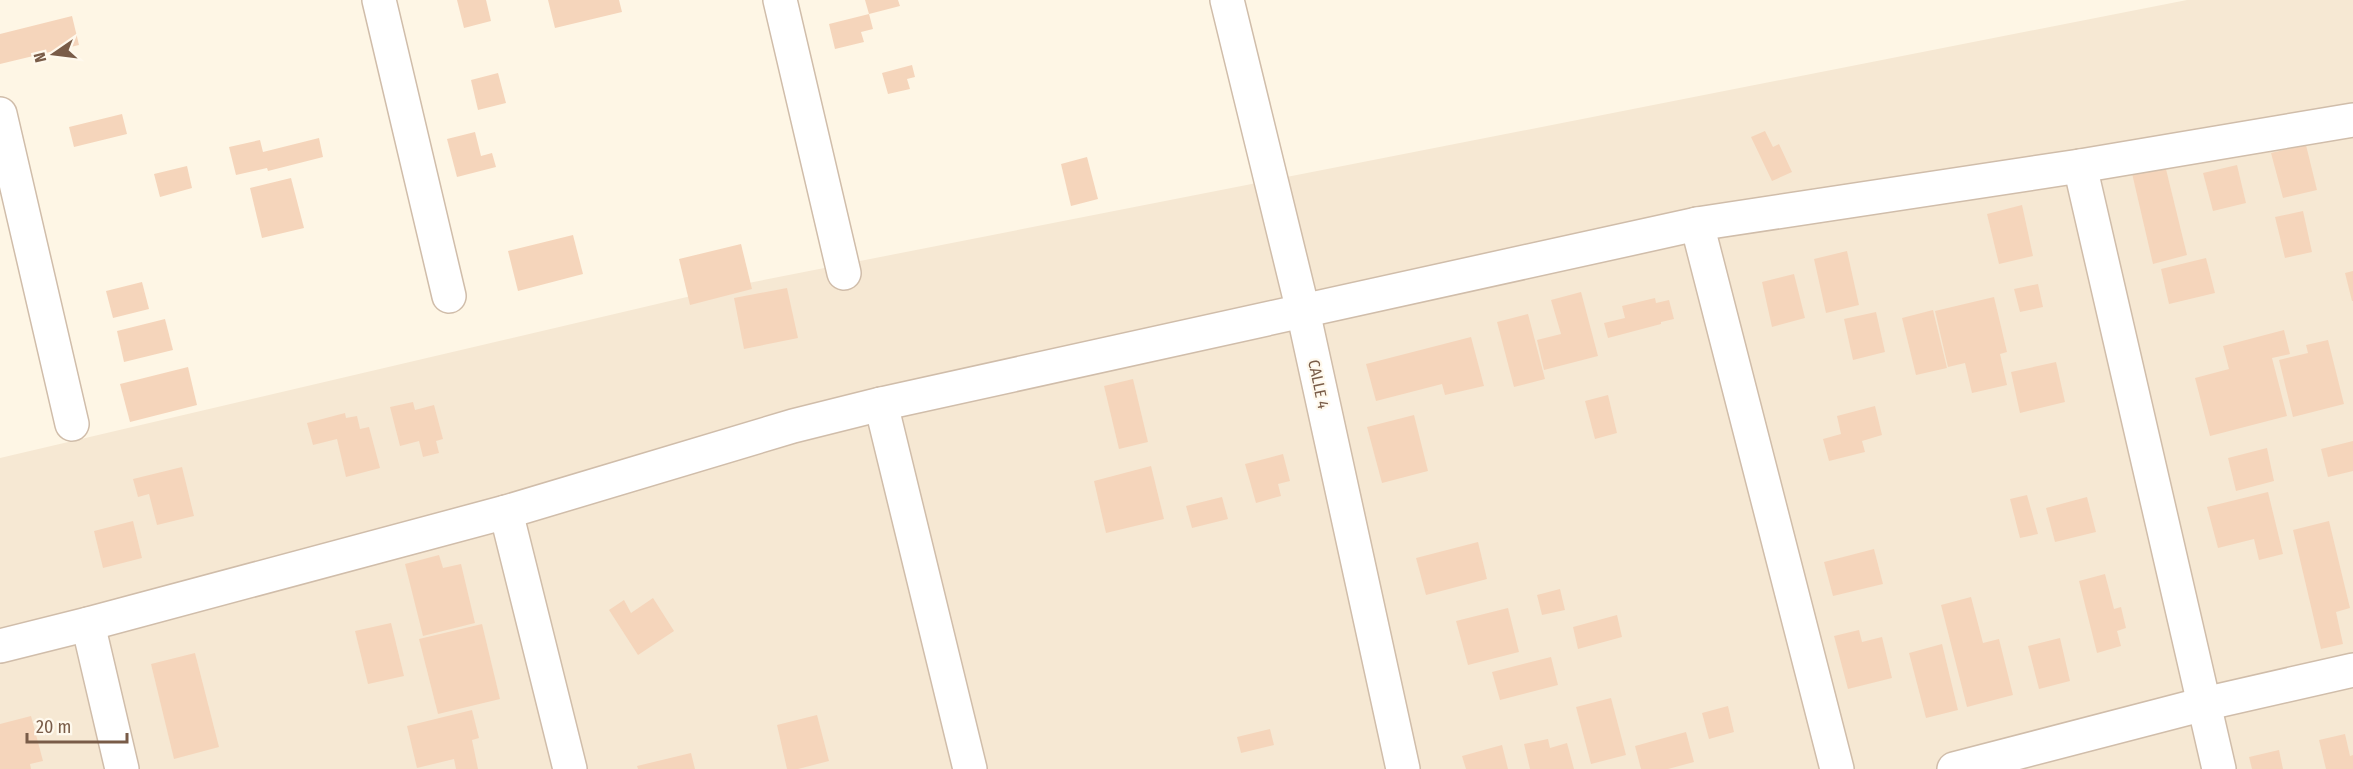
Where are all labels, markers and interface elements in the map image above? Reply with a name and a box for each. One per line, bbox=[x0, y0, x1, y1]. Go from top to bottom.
north arrow bbox=[24, 24, 84, 84]
text: N bbox=[30, 51, 50, 64]
street label: CALLE 4 bbox=[1304, 358, 1333, 411]
scale bar bbox=[27, 706, 128, 744]
text: 20 m bbox=[36, 716, 71, 738]

